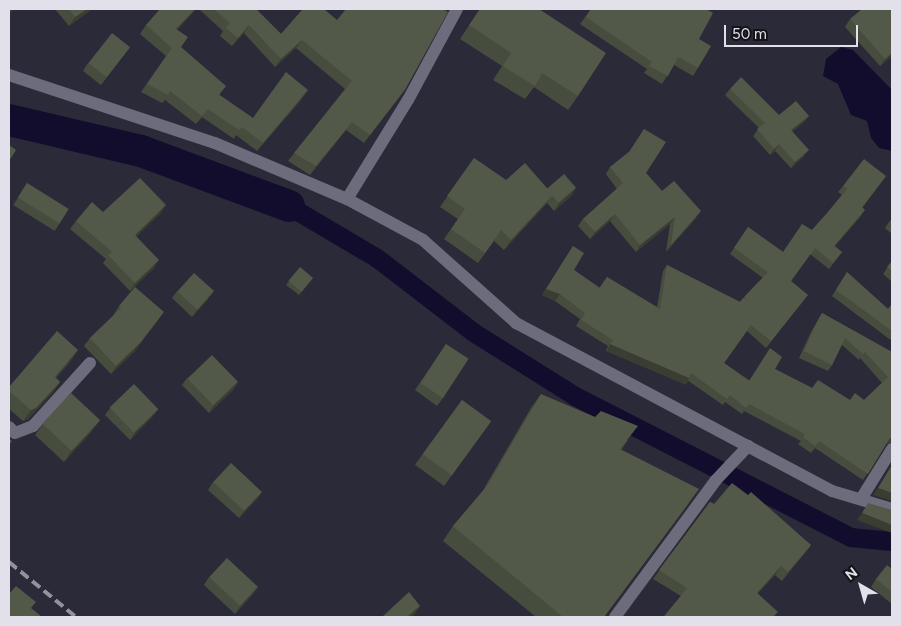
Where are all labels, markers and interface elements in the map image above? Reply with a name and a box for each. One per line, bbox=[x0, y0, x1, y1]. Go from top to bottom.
scale bar bbox=[726, 15, 860, 47]
text: 50 m bbox=[732, 25, 767, 43]
north arrow bbox=[836, 561, 886, 611]
text: N bbox=[842, 564, 861, 584]

